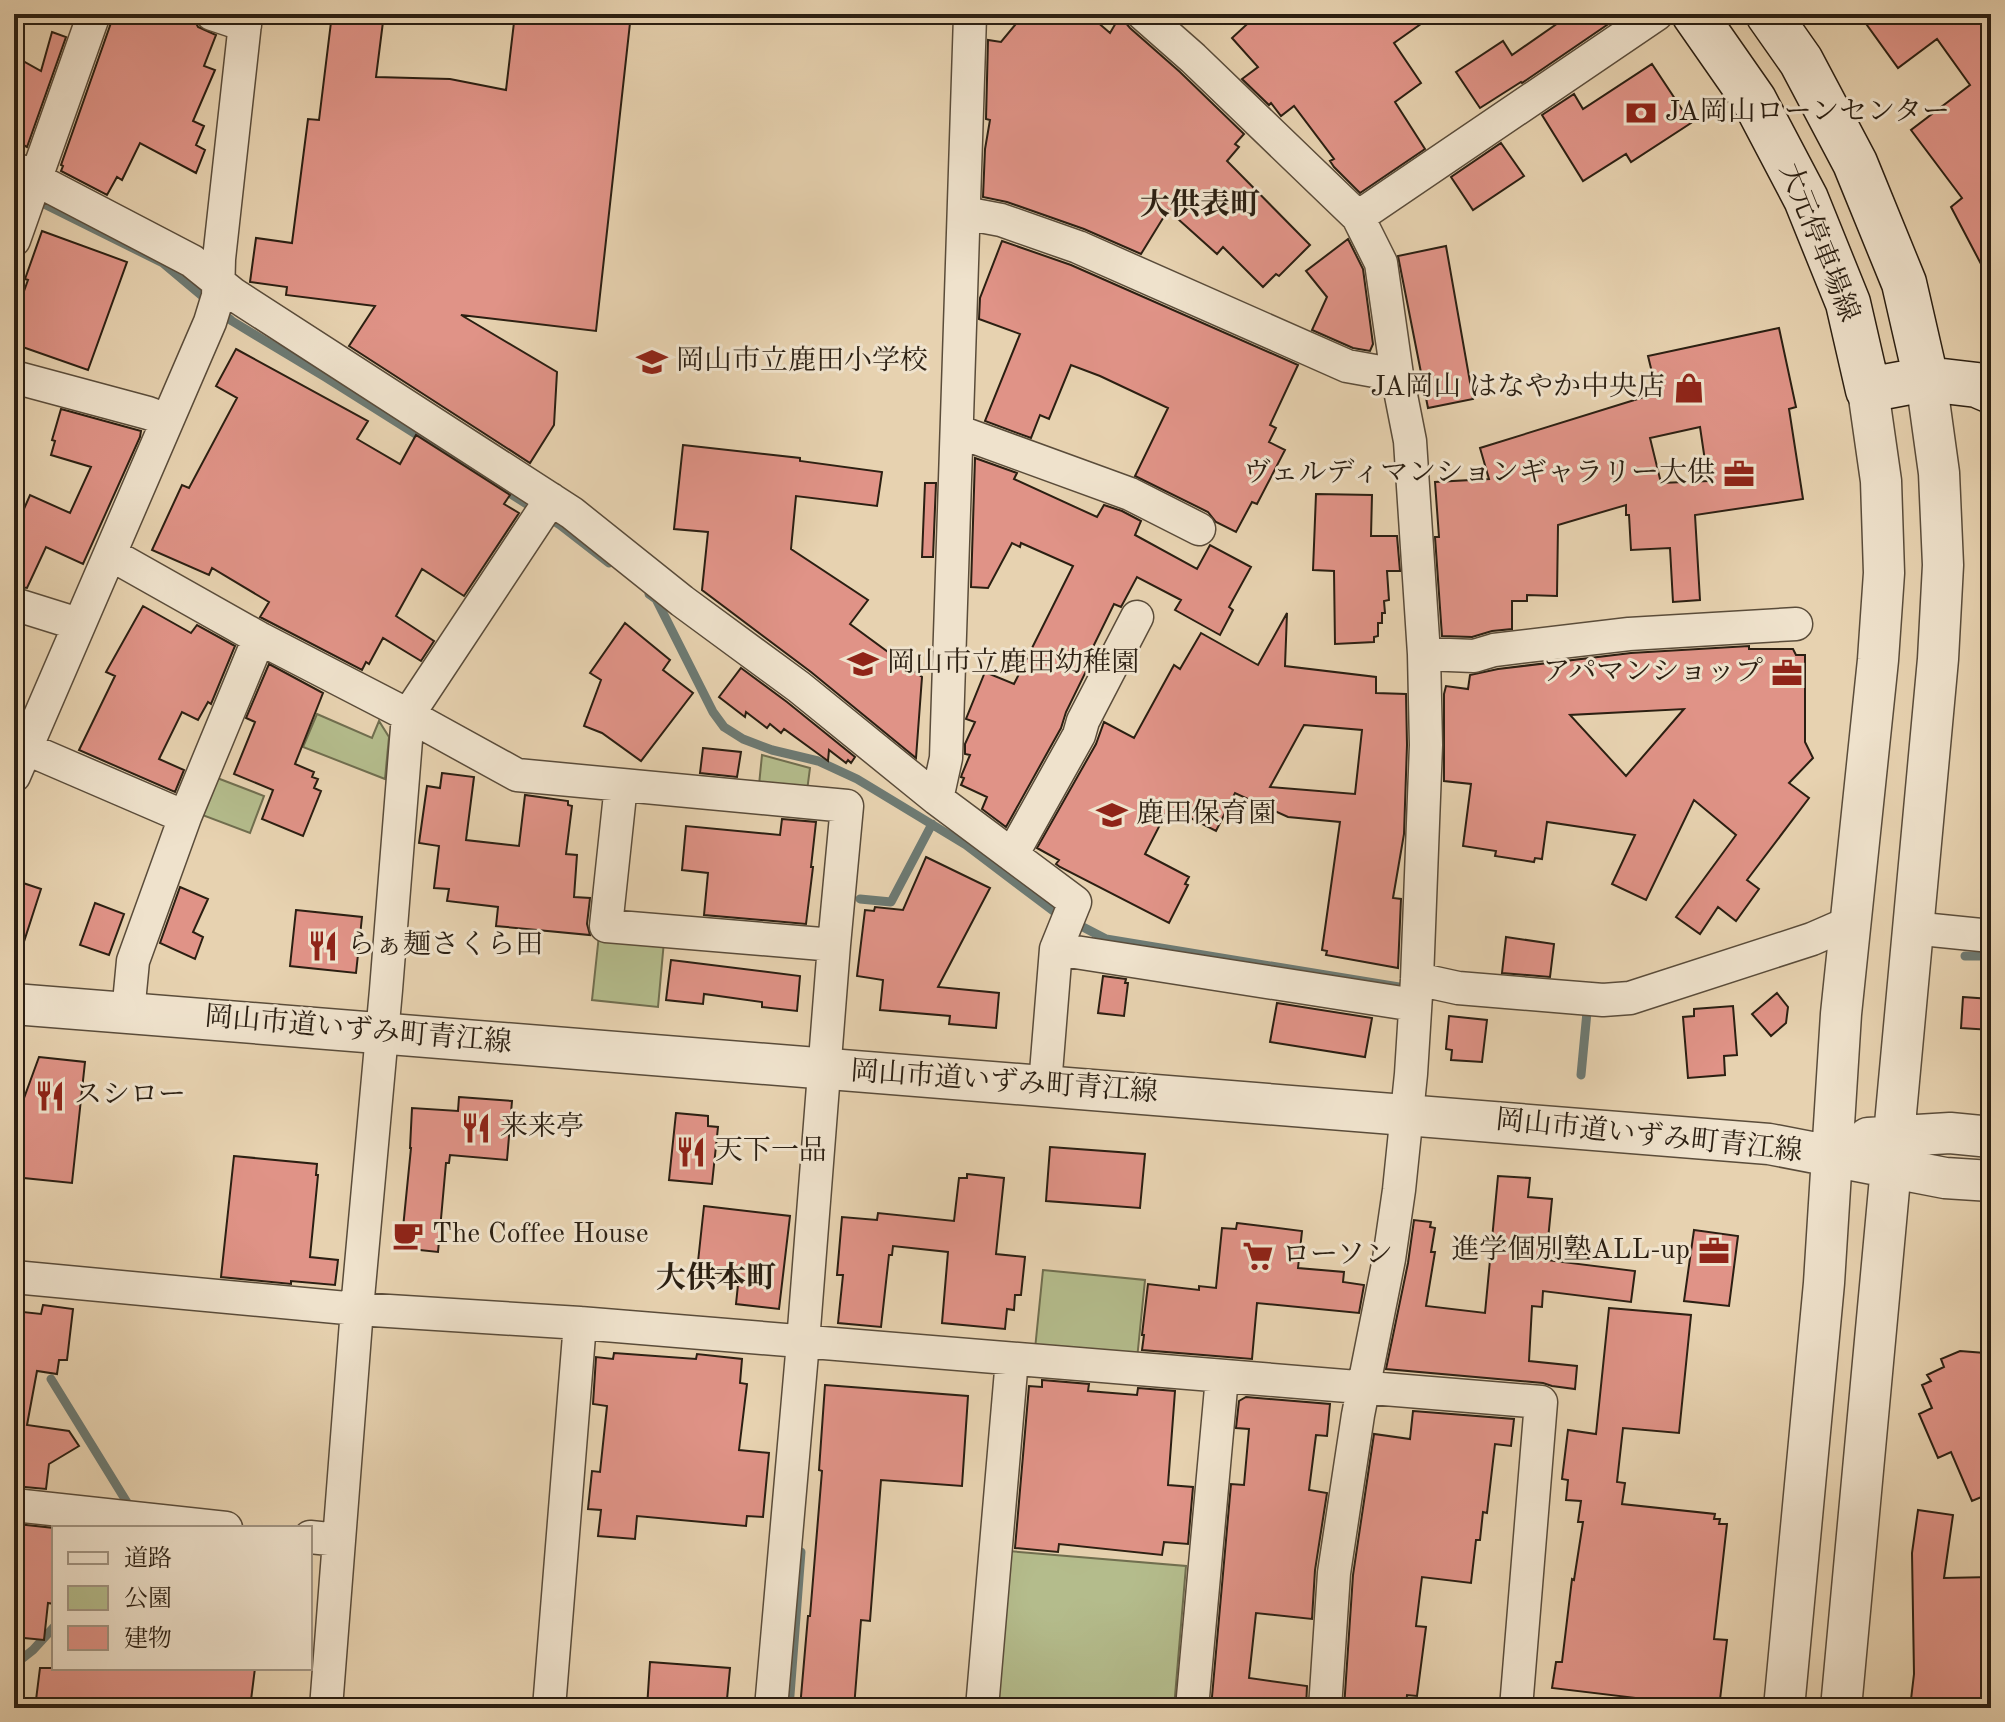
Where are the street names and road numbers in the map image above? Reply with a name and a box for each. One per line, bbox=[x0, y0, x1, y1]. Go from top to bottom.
street label: 大元停車場線 bbox=[1774, 159, 1865, 326]
street label: 岡山市道いずみ町青江線 bbox=[203, 1001, 513, 1058]
street label: 岡山市道いずみ町青江線 bbox=[849, 1055, 1159, 1108]
street label: 岡山市道いずみ町青江線 bbox=[1494, 1104, 1804, 1167]

